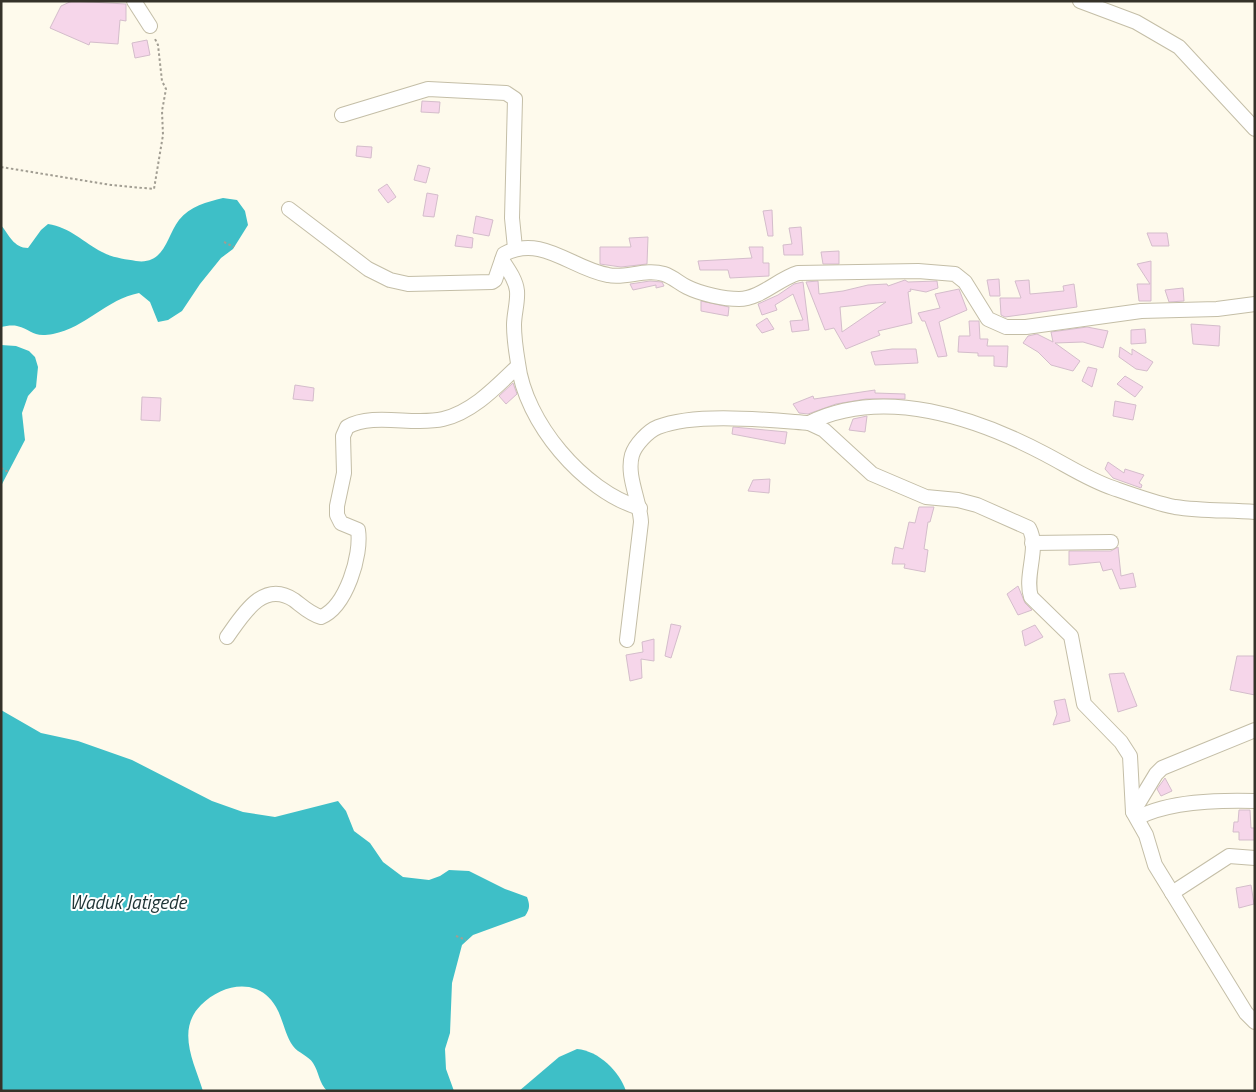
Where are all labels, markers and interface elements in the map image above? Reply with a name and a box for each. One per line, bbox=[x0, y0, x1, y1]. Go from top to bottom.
water label: Waduk Jatigede bbox=[70, 887, 188, 916]

